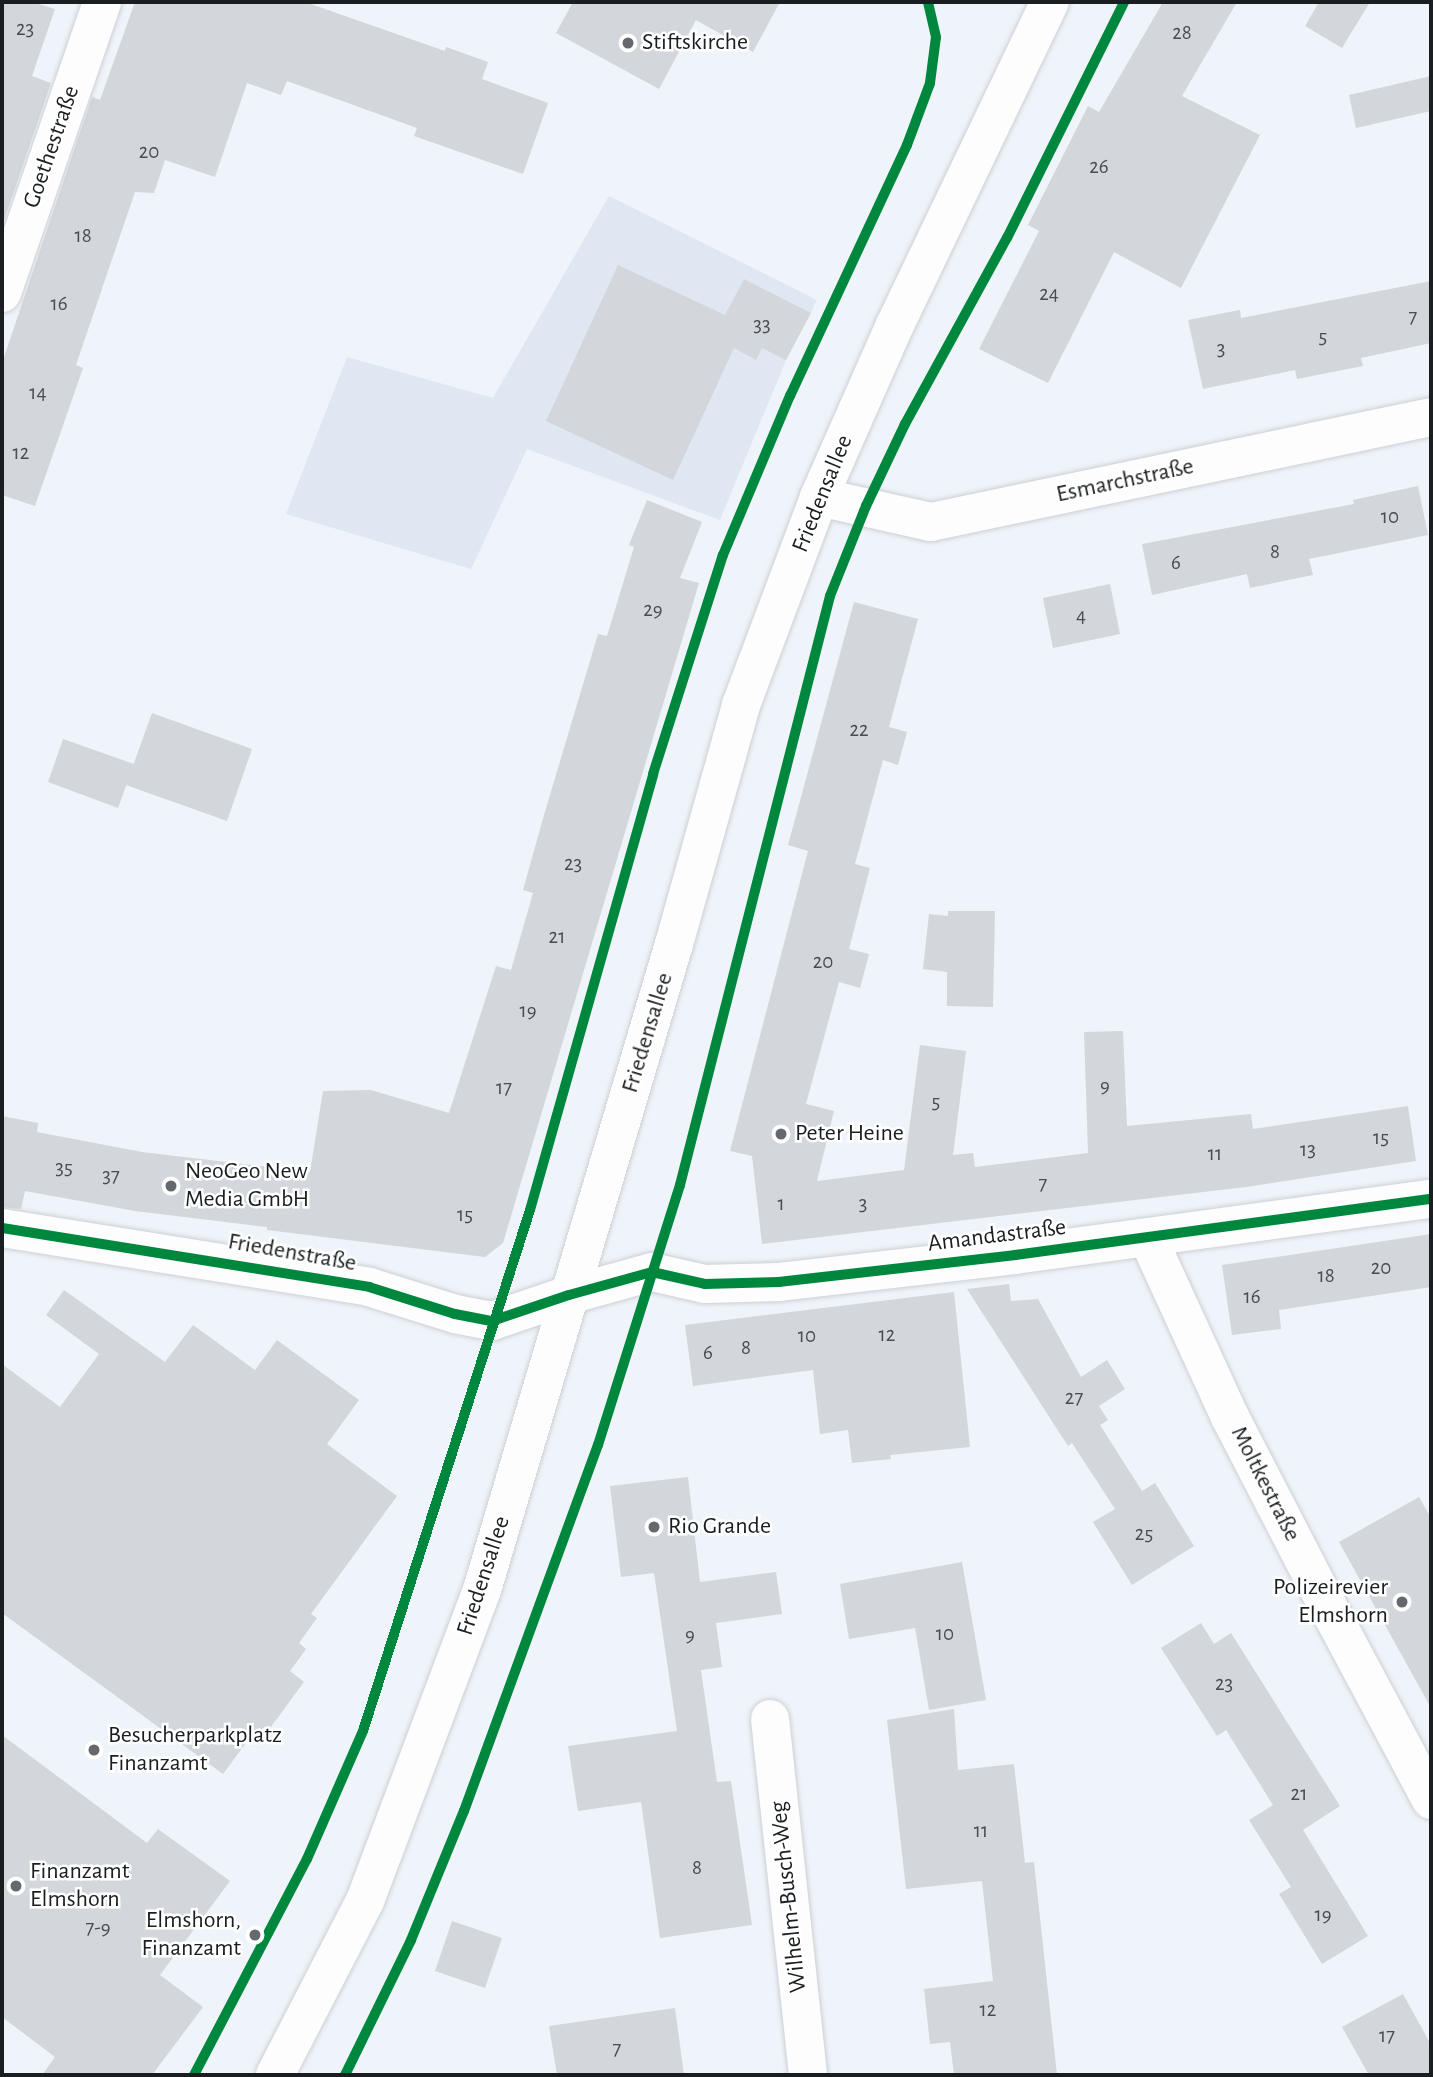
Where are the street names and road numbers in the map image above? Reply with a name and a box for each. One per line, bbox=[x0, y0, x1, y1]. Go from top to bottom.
street label: Goethestraße bbox=[18, 82, 86, 212]
street label: Friedensallee bbox=[786, 431, 860, 557]
street label: Esmarchstraße bbox=[1054, 452, 1196, 510]
street label: Friedensallee bbox=[616, 970, 680, 1096]
street label: Amandastraße bbox=[926, 1213, 1068, 1259]
street label: Friedenstraße bbox=[226, 1228, 358, 1278]
street label: Moltkestraße bbox=[1224, 1422, 1306, 1546]
street label: Friedensallee bbox=[451, 1513, 517, 1639]
street label: Wilhelm-Busch-Weg bbox=[765, 1800, 813, 1994]

